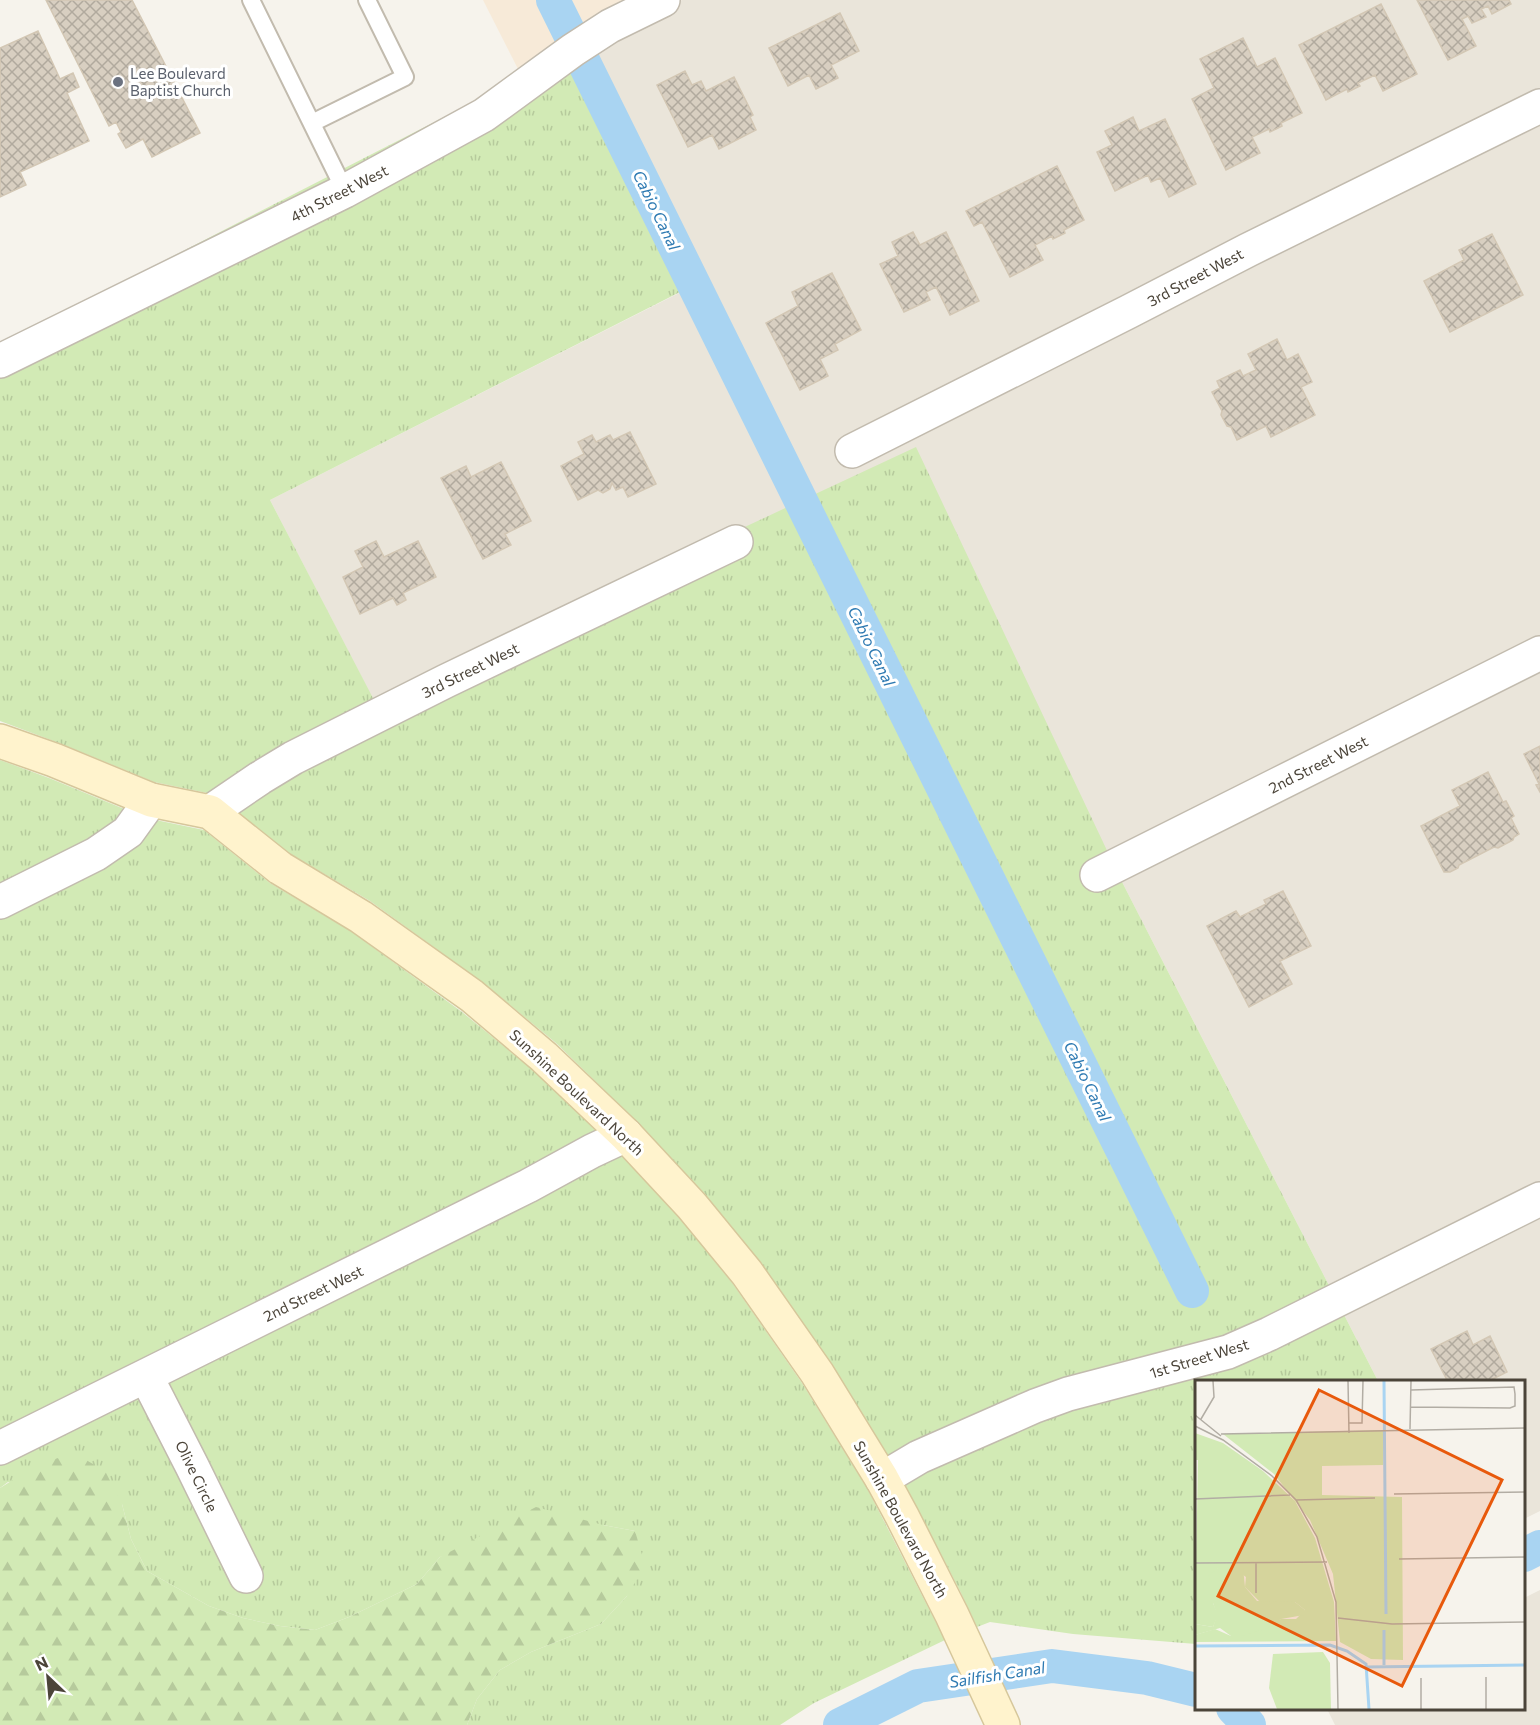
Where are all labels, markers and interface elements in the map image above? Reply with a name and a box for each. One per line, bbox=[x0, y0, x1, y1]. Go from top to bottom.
place label: Lee Boulevard Baptist Church bbox=[130, 64, 231, 99]
marker: Lee Boulevard Baptist Church bbox=[111, 75, 125, 89]
street label: 4th Street West bbox=[287, 161, 391, 225]
water label: Cabio Canal bbox=[630, 167, 685, 254]
street label: 3rd Street West bbox=[1144, 244, 1246, 310]
water label: Cabio Canal bbox=[845, 603, 900, 690]
street label: 3rd Street West bbox=[418, 639, 522, 701]
street label: 2nd Street West bbox=[1265, 731, 1371, 797]
street label: Sunshine Boulevard North bbox=[506, 1025, 648, 1159]
water label: Cabio Canal bbox=[1061, 1038, 1116, 1125]
street label: 2nd Street West bbox=[260, 1261, 366, 1325]
street label: 1st Street West bbox=[1147, 1334, 1251, 1382]
inset map bbox=[1195, 1380, 1525, 1710]
street label: Olive Circle bbox=[172, 1437, 222, 1515]
street label: Sunshine Boulevard North bbox=[850, 1437, 952, 1601]
north arrow bbox=[18, 1647, 78, 1707]
text: N bbox=[32, 1652, 51, 1674]
water label: Sailfish Canal bbox=[948, 1657, 1047, 1691]

